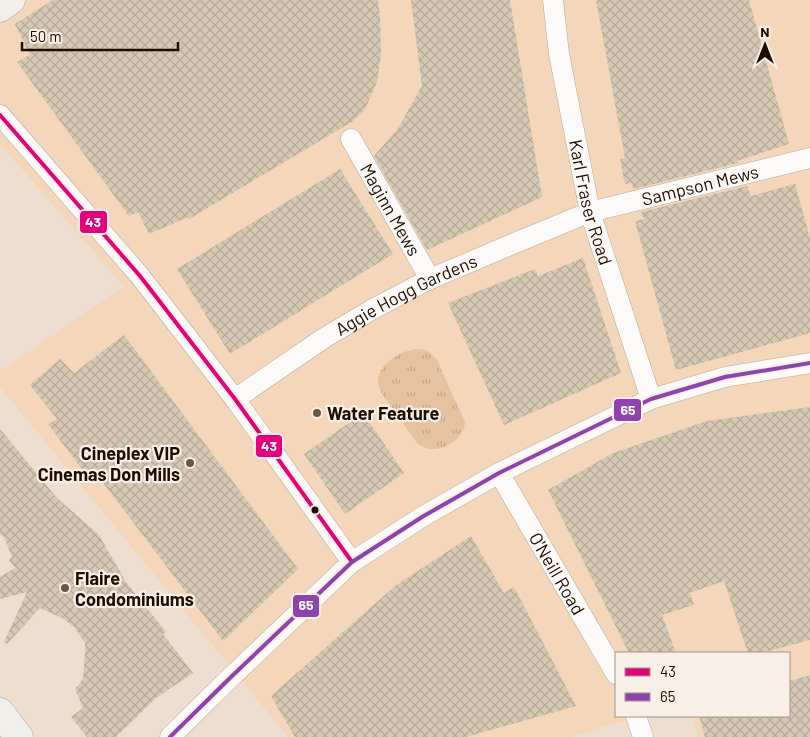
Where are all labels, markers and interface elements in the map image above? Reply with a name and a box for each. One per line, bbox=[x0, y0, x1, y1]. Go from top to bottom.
scale bar bbox=[22, 20, 179, 52]
north arrow bbox=[740, 20, 790, 70]
text: N bbox=[760, 23, 770, 40]
text: 50 m bbox=[30, 27, 62, 45]
street label: Karl Fraser Road bbox=[565, 138, 617, 268]
street label: Maginn Mews bbox=[356, 159, 426, 260]
street label: Sampson Mews bbox=[639, 160, 761, 210]
line badge: 43 bbox=[79, 210, 108, 234]
text: 43 bbox=[85, 213, 101, 230]
street label: Aggie Hogg Gardens bbox=[331, 249, 480, 340]
line badge: 65 bbox=[613, 398, 642, 422]
text: 65 bbox=[620, 401, 636, 418]
place label: Water Feature bbox=[327, 402, 439, 424]
marker: Water Feature bbox=[311, 407, 323, 419]
line badge: 43 bbox=[255, 434, 283, 458]
text: 43 bbox=[261, 437, 277, 454]
place label: Cineplex VIP Cinemas Don Mills bbox=[38, 442, 180, 485]
marker: Cineplex VIP Cinemas Don Mills bbox=[184, 457, 196, 469]
unlabelled marker bbox=[310, 505, 320, 515]
street label: O'Neill Road bbox=[525, 528, 590, 618]
place label: Flaire Condominiums bbox=[75, 567, 194, 610]
marker: Flaire Condominiums bbox=[59, 582, 71, 594]
line badge: 65 bbox=[292, 594, 320, 618]
text: 65 bbox=[298, 596, 314, 613]
legend bbox=[615, 652, 790, 717]
text: 43 bbox=[660, 662, 676, 680]
text: 65 bbox=[660, 687, 675, 705]

